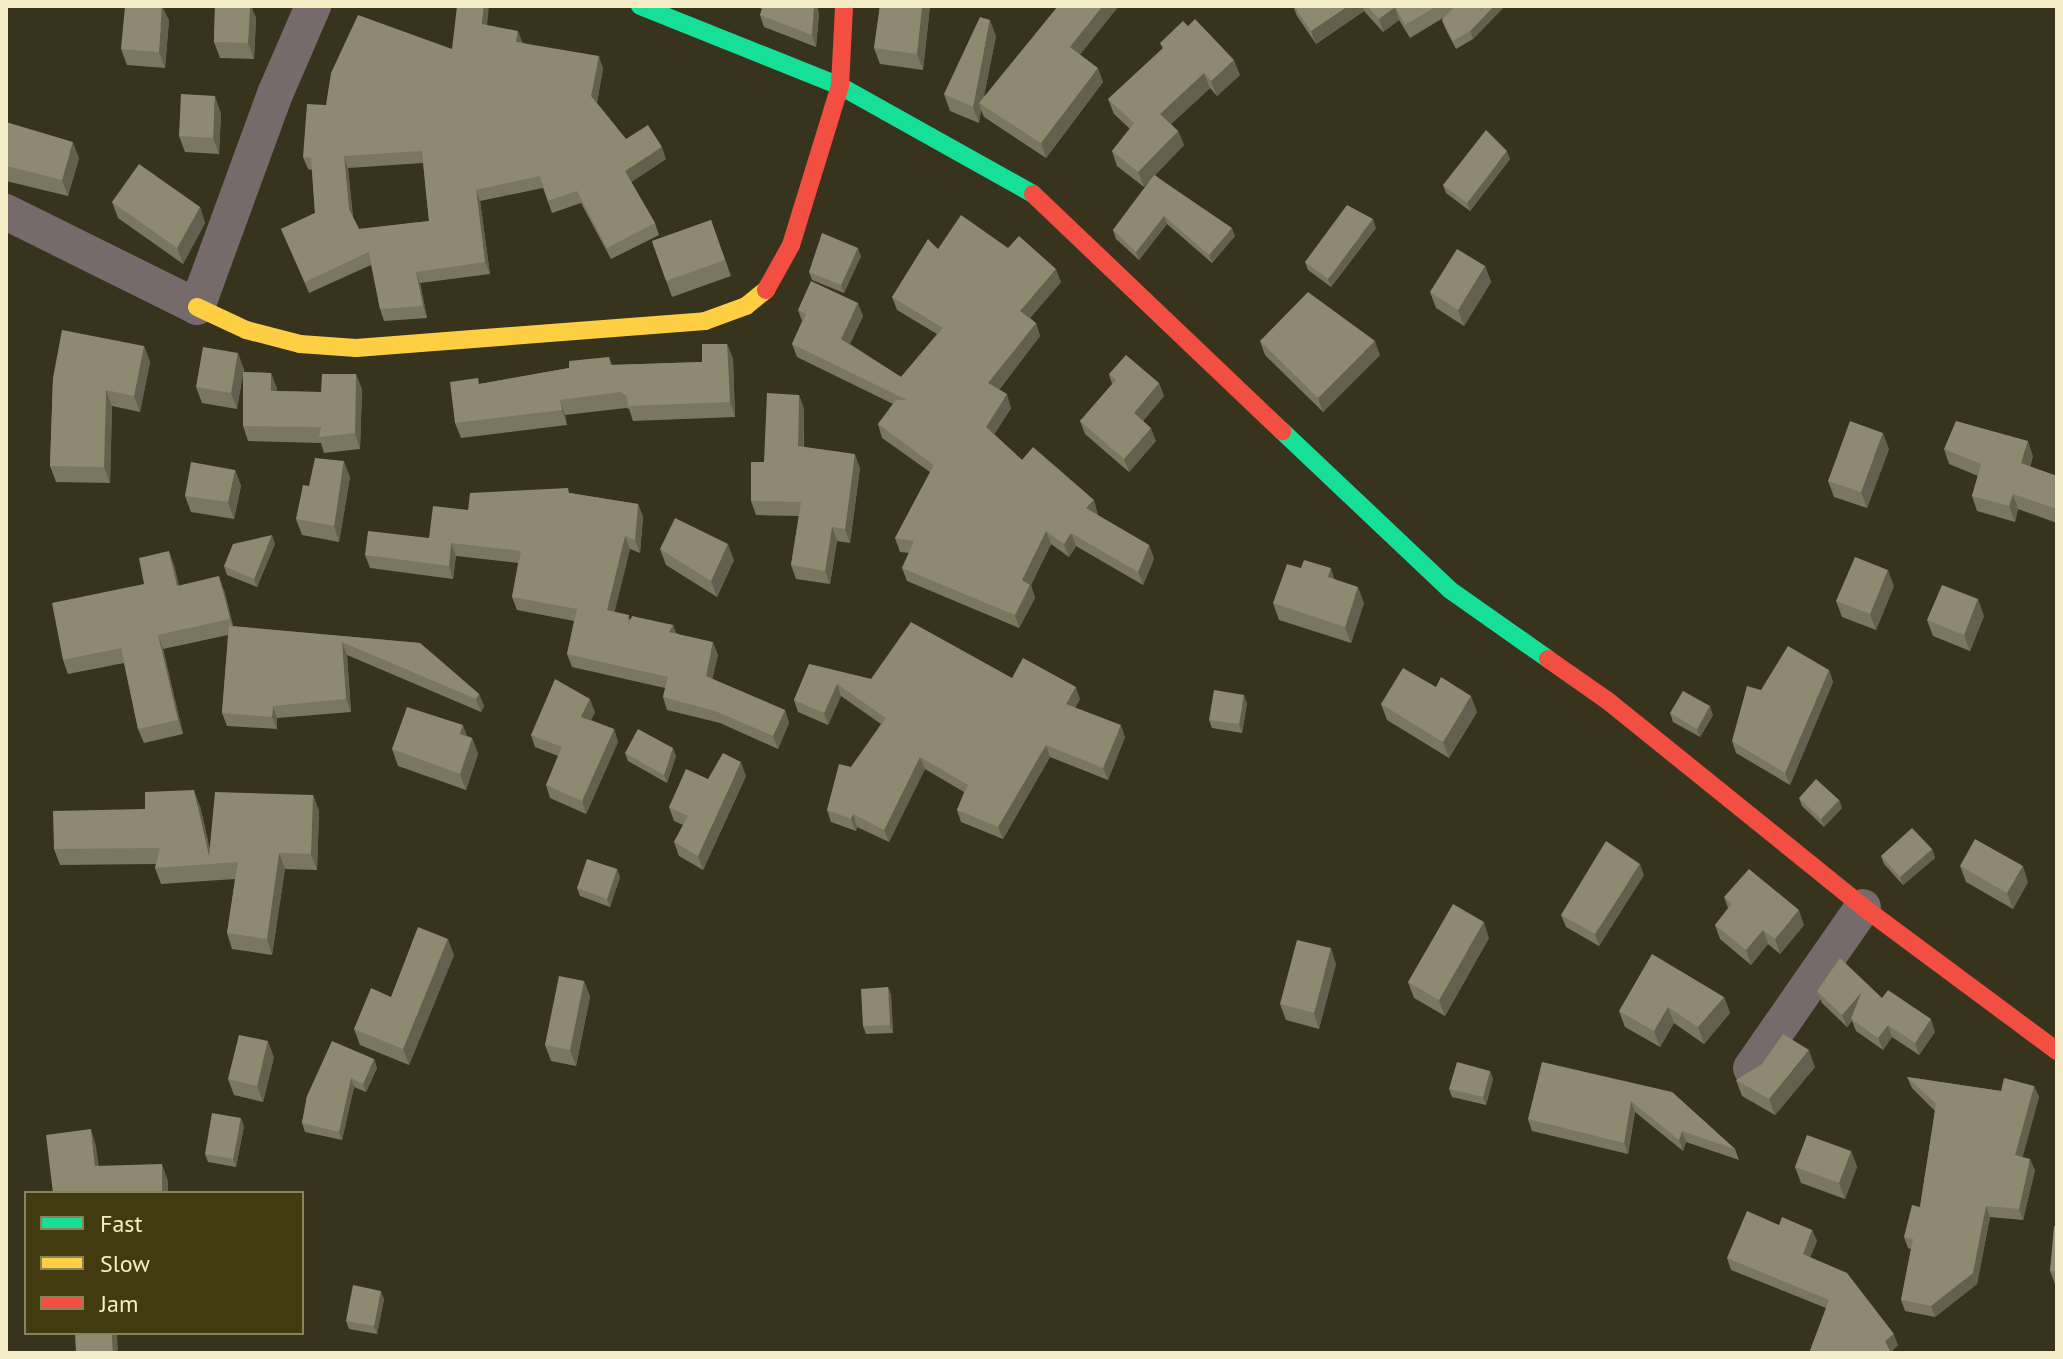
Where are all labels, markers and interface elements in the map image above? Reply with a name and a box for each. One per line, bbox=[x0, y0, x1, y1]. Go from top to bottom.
legend bbox=[24, 1191, 304, 1335]
text: Fast bbox=[100, 1208, 143, 1239]
text: Slow bbox=[100, 1248, 150, 1279]
text: Jam bbox=[100, 1288, 138, 1319]

